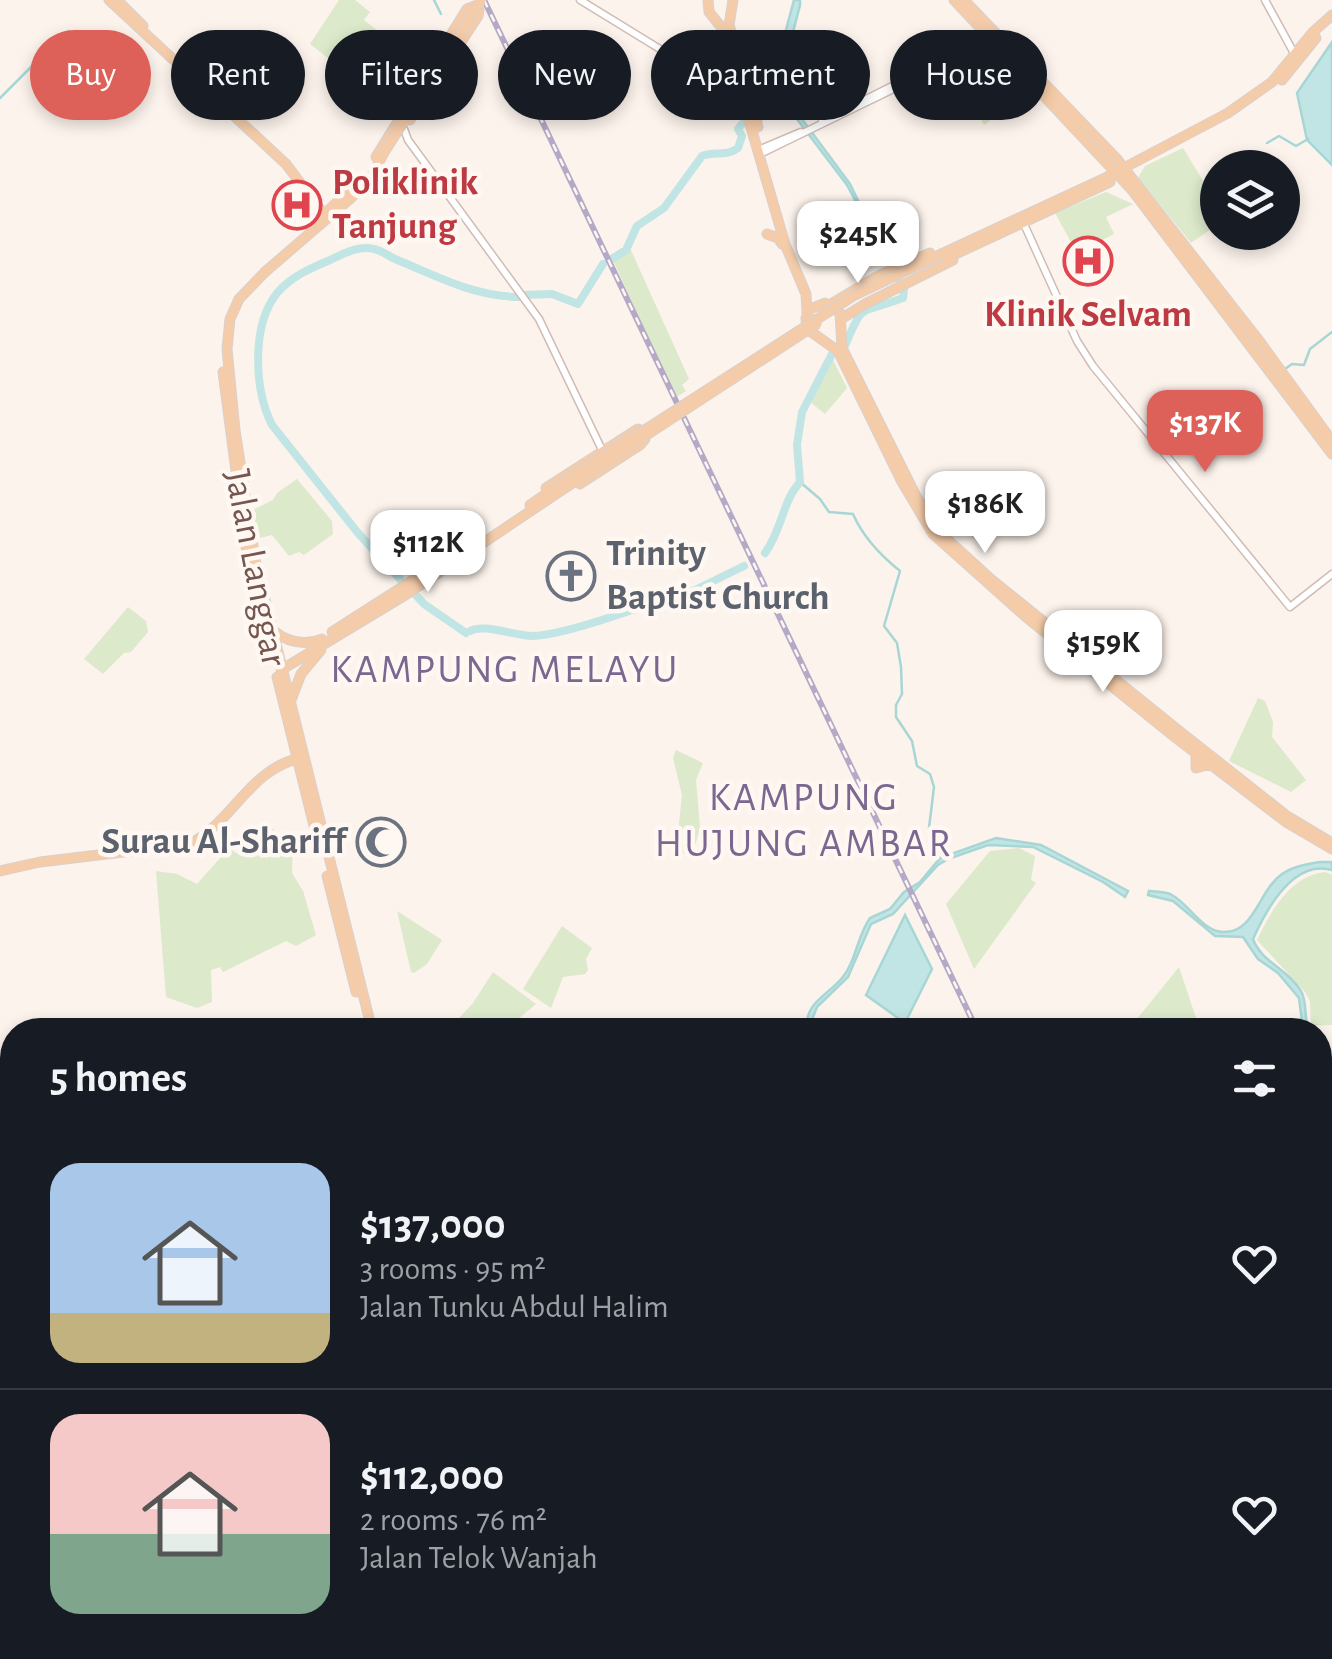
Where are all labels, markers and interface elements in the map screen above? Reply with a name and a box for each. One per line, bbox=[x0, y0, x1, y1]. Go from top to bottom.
chip: Buy bbox=[30, 30, 151, 120]
chip: Rent bbox=[171, 30, 305, 120]
chip: Filters bbox=[325, 30, 478, 120]
chip: New bbox=[498, 30, 631, 120]
chip: Apartment bbox=[651, 30, 870, 120]
chip: House bbox=[890, 30, 1047, 120]
map controls bbox=[1200, 150, 1300, 250]
button: layers bbox=[1200, 150, 1300, 250]
place label: Poliklinik Tanjung bbox=[332, 164, 478, 246]
hospital icon: Poliklinik Tanjung bbox=[271, 179, 323, 231]
pin: $245K bbox=[788, 201, 928, 286]
text: $245K bbox=[819, 217, 897, 249]
hospital icon: Klinik Selvam bbox=[1062, 235, 1114, 287]
place label: Klinik Selvam bbox=[984, 296, 1192, 334]
pin: $137K bbox=[1135, 390, 1275, 475]
text: $137K bbox=[1169, 406, 1241, 438]
street label: Jalan Langgar bbox=[217, 466, 293, 670]
pin: $186K bbox=[915, 471, 1055, 556]
text: $186K bbox=[947, 487, 1023, 519]
pin: $112K bbox=[358, 510, 498, 595]
text: $112K bbox=[392, 526, 464, 558]
place label: Trinity Baptist Church bbox=[606, 535, 830, 617]
church icon: Trinity Baptist Church bbox=[545, 550, 597, 602]
pin: $159K bbox=[1033, 610, 1173, 695]
text: $159K bbox=[1066, 626, 1140, 658]
district label: KAMPUNG MELAYU bbox=[330, 650, 680, 690]
district label: KAMPUNG HUJUNG AMBAR bbox=[655, 778, 953, 864]
mosque icon: Surau Al-Shariff bbox=[355, 816, 407, 868]
place label: Surau Al-Shariff bbox=[101, 823, 348, 861]
icon: filters bbox=[1227, 1051, 1282, 1106]
text: 5 homes bbox=[50, 1057, 187, 1099]
icon: home bbox=[130, 1203, 250, 1323]
text: $137,000 bbox=[360, 1204, 506, 1246]
icon: heart bbox=[1227, 1236, 1282, 1291]
text: 3 rooms · 95 m² bbox=[360, 1253, 546, 1285]
text: Jalan Tunku Abdul Halim bbox=[360, 1291, 669, 1323]
icon: home bbox=[130, 1454, 250, 1574]
text: $112,000 bbox=[360, 1455, 504, 1497]
icon: heart bbox=[1227, 1487, 1282, 1542]
text: 2 rooms · 76 m² bbox=[360, 1504, 547, 1536]
text: Jalan Telok Wanjah bbox=[360, 1542, 598, 1574]

